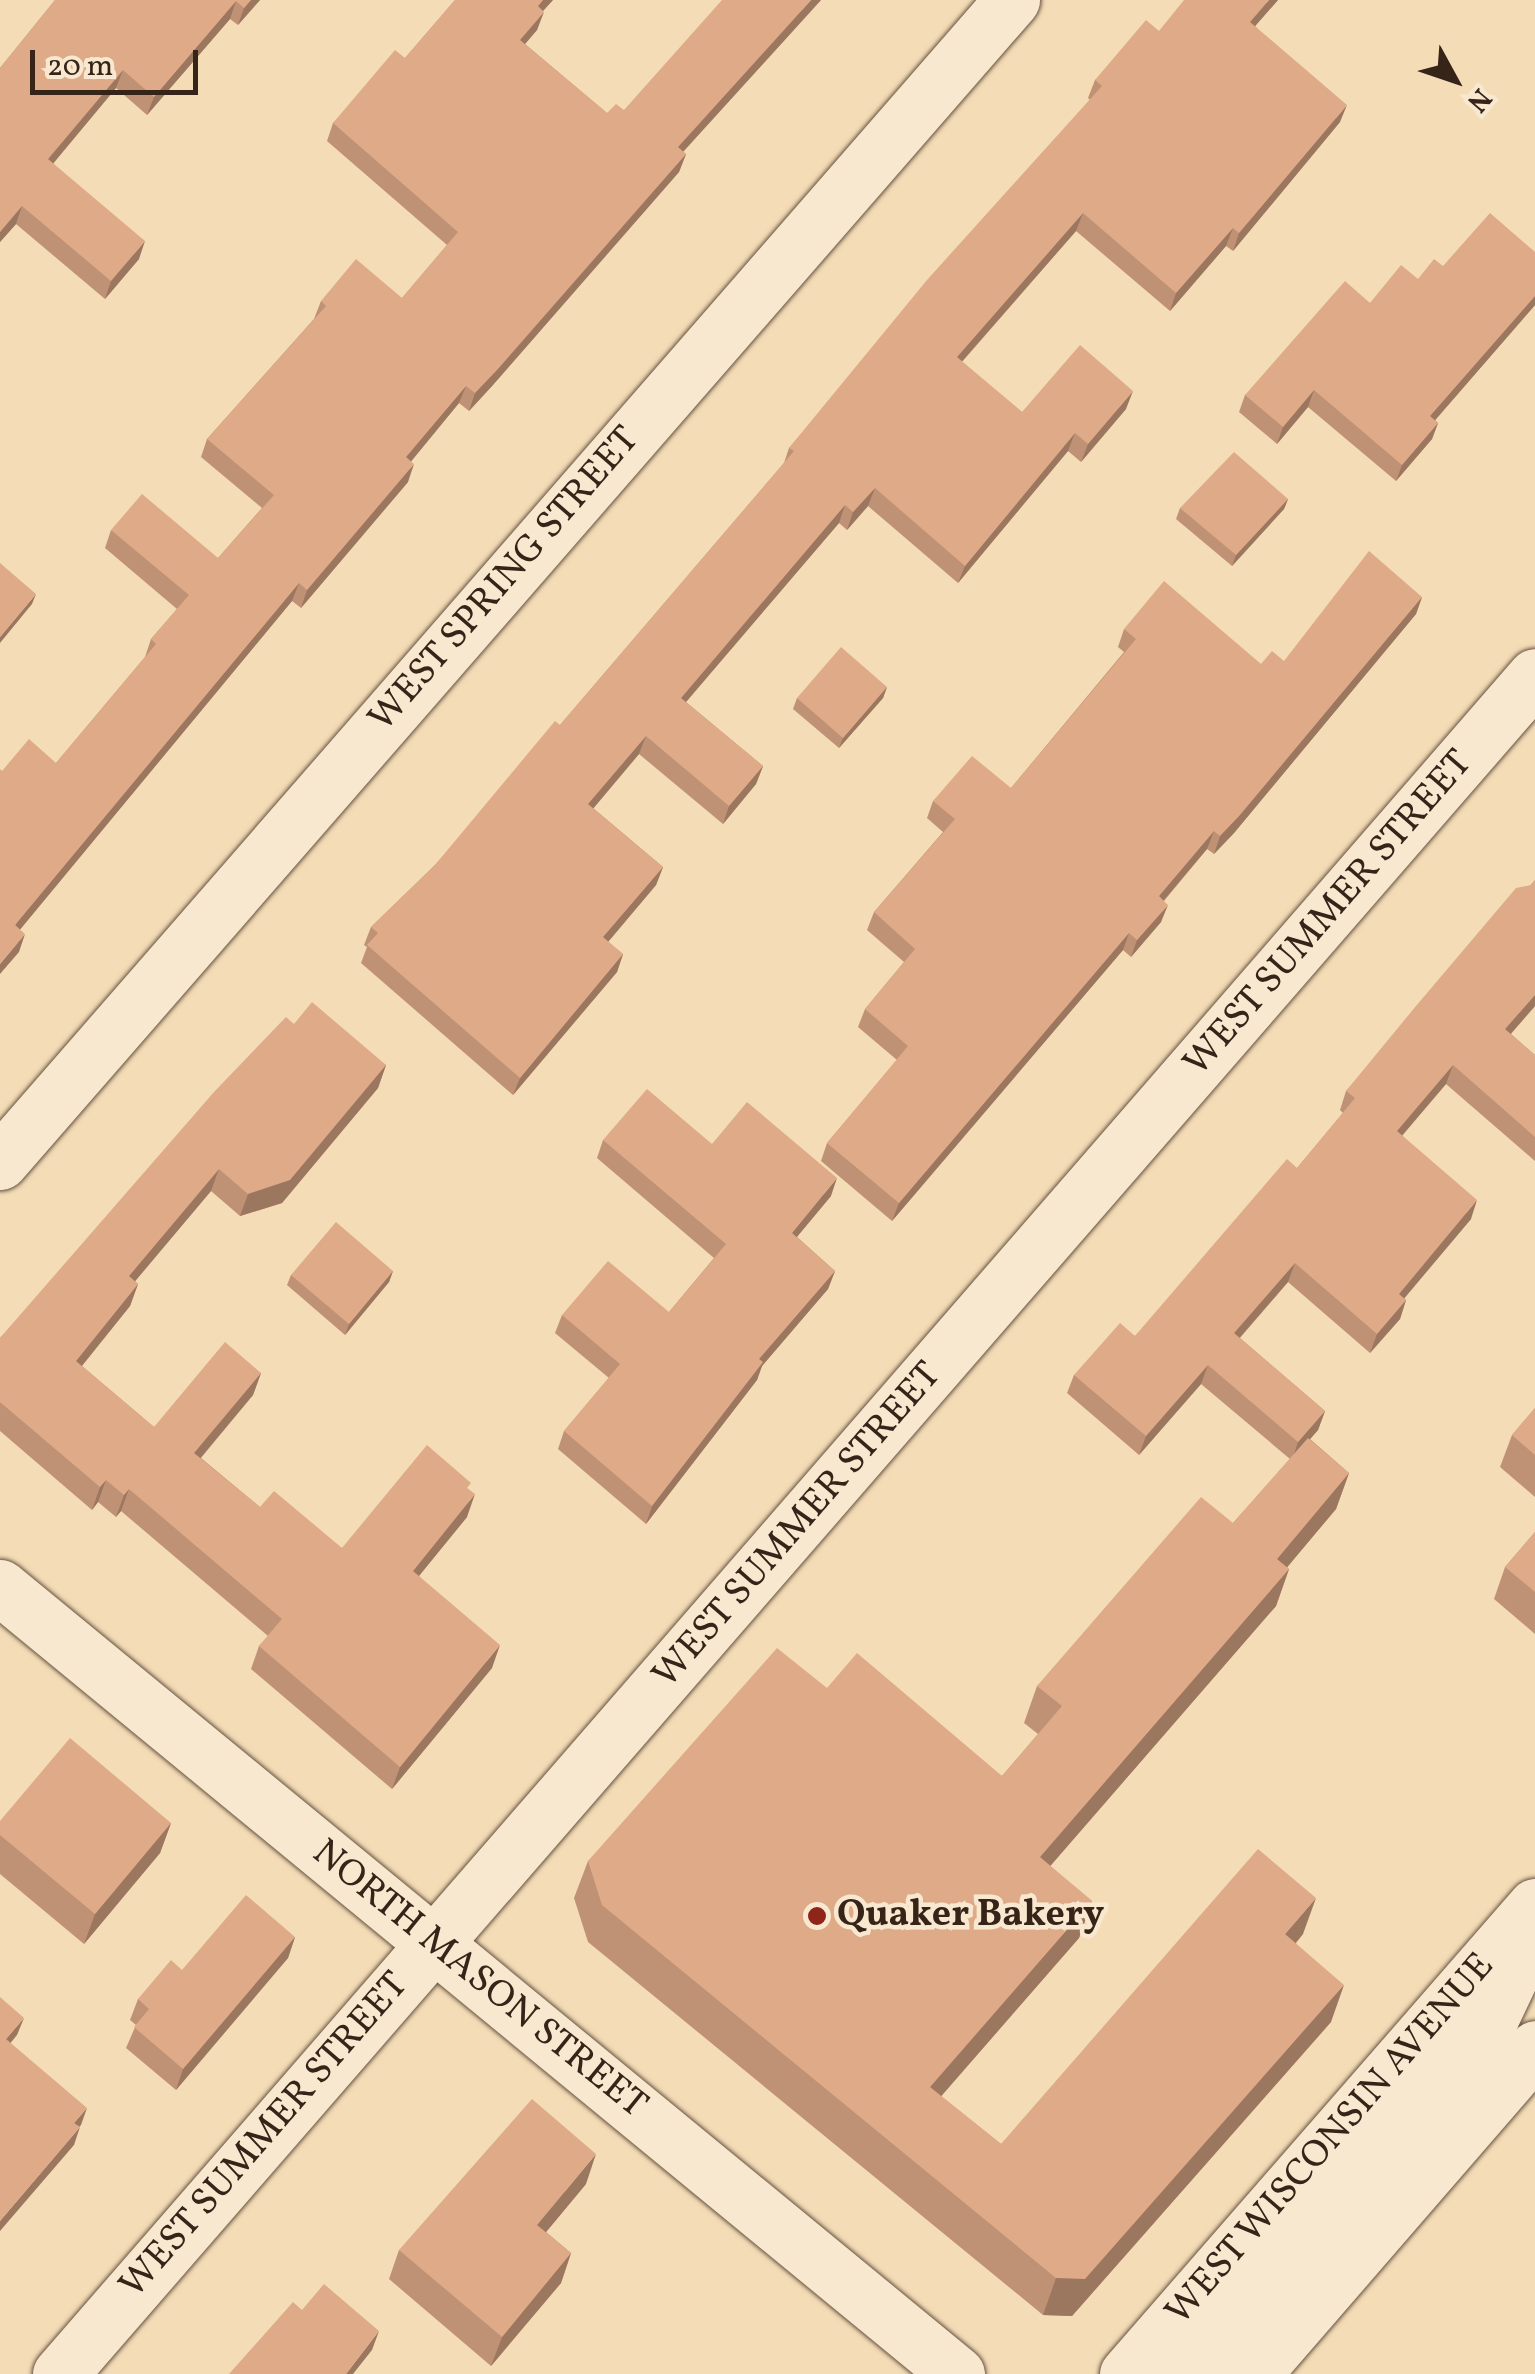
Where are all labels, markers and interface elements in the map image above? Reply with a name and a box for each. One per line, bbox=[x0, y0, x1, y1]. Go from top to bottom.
scale bar bbox=[35, 30, 202, 92]
north arrow bbox=[1405, 30, 1505, 130]
text: 20 m bbox=[47, 46, 113, 88]
text: N bbox=[1457, 79, 1500, 120]
street label: WEST SPRING STREET bbox=[360, 418, 650, 742]
street label: WEST SUMMER STREET bbox=[1175, 741, 1483, 1087]
street label: WEST SUMMER STREET bbox=[644, 1353, 952, 1699]
street label: NORTH MASON STREET bbox=[303, 1831, 655, 2129]
place label: Quaker Bakery bbox=[837, 1893, 1104, 1939]
marker: Quaker Bakery bbox=[806, 1905, 828, 1927]
street label: WEST WISCONSIN AVENUE bbox=[1156, 1944, 1506, 2336]
street label: WEST SUMMER STREET bbox=[111, 1963, 419, 2309]

